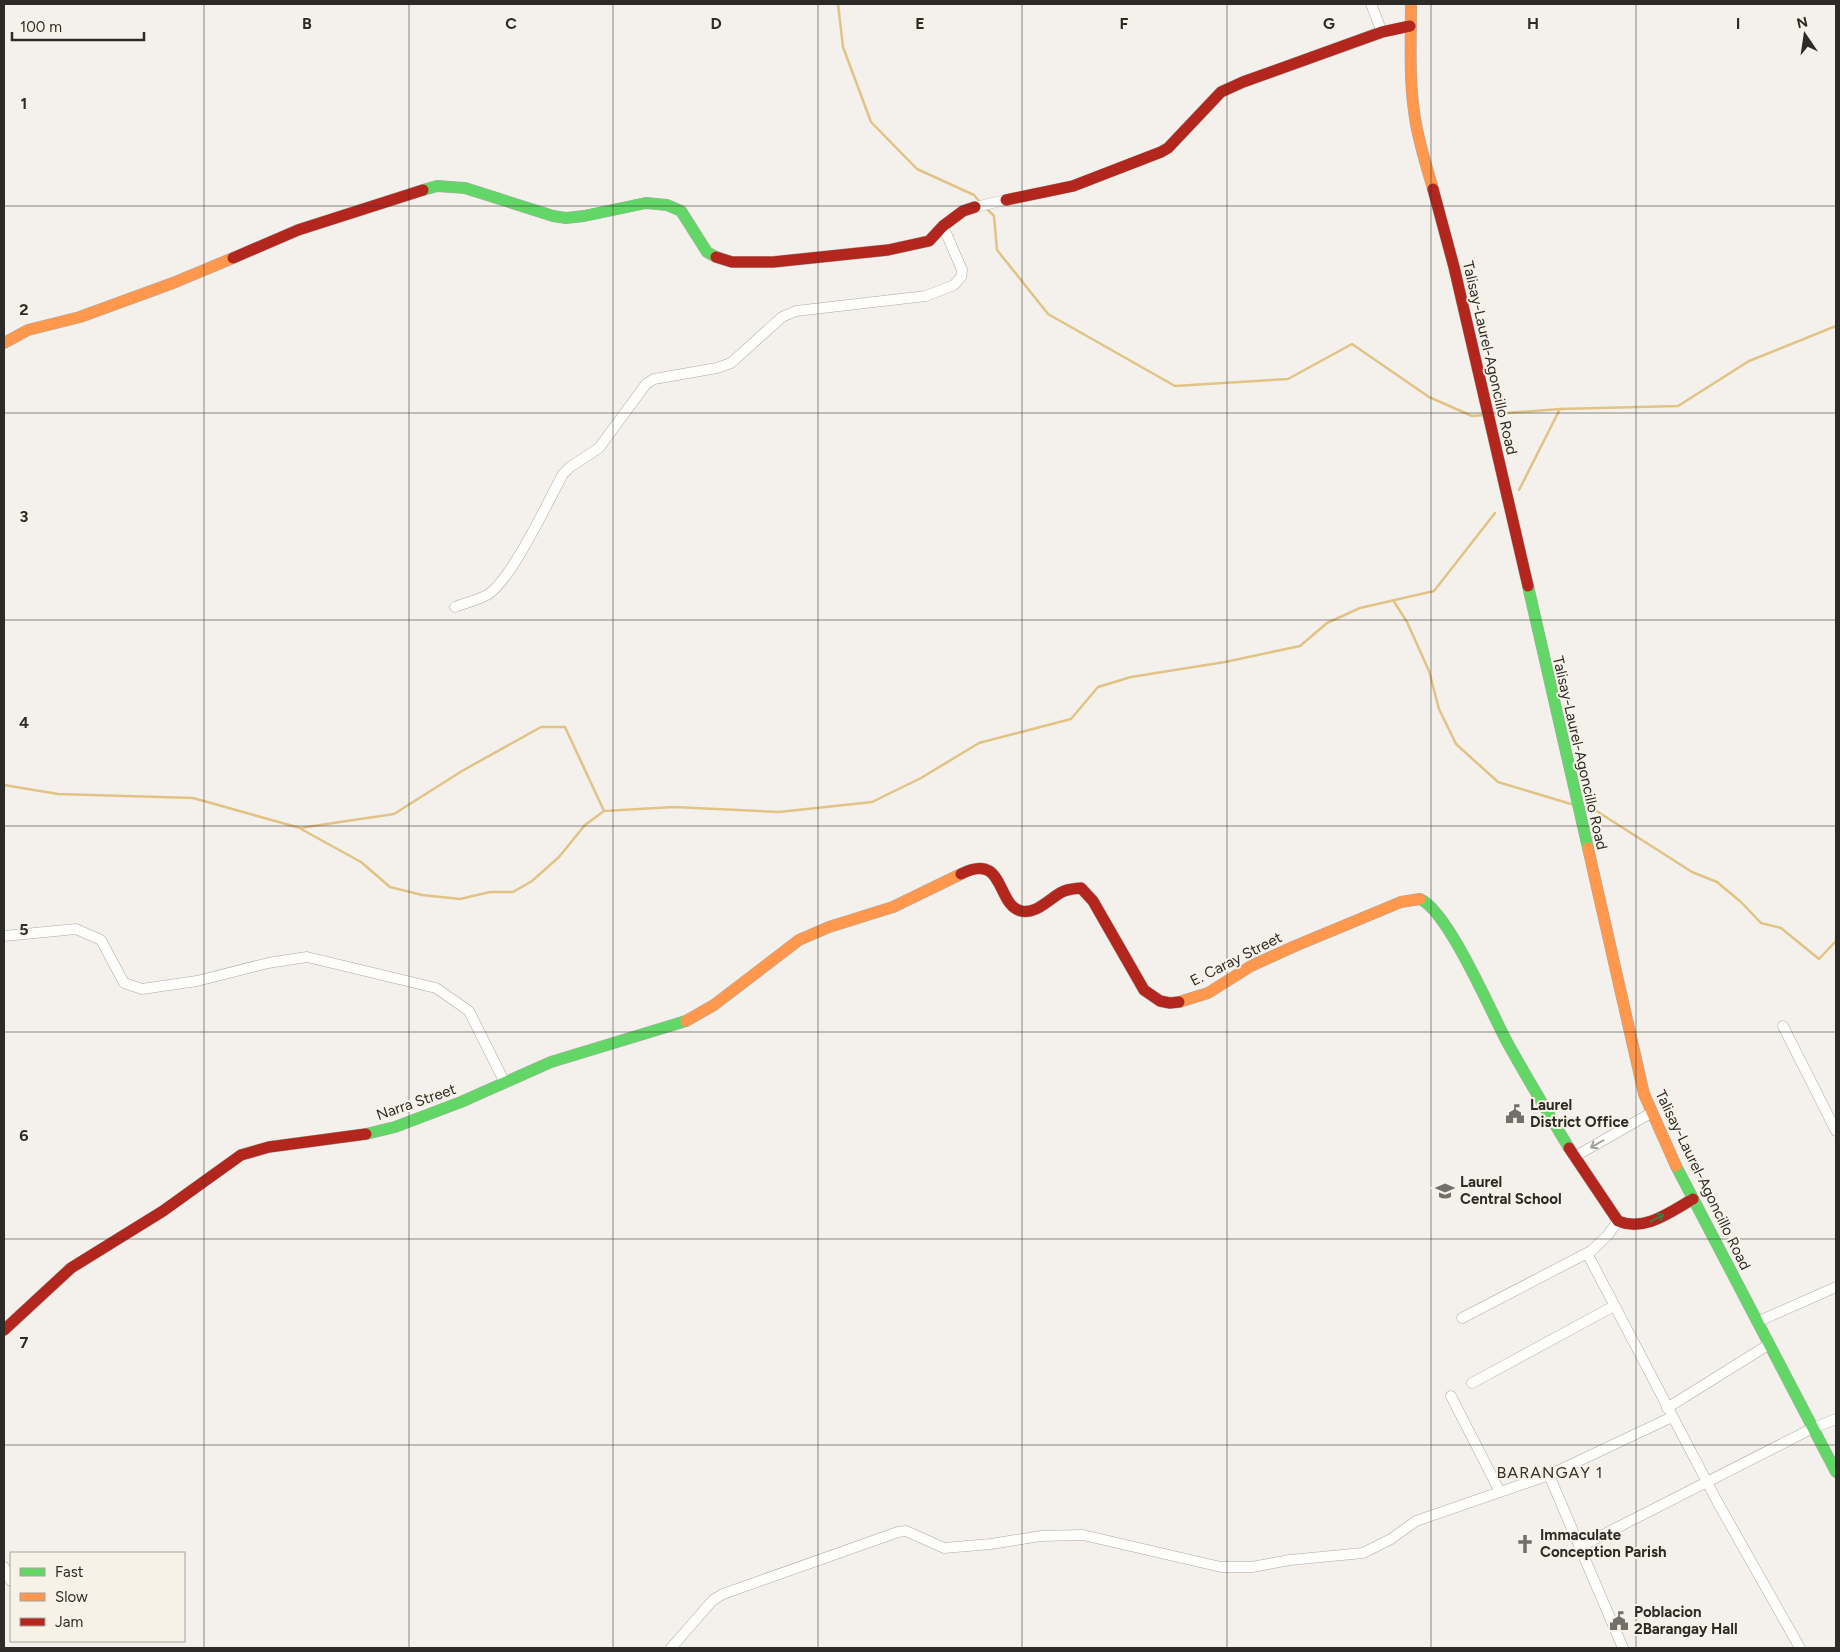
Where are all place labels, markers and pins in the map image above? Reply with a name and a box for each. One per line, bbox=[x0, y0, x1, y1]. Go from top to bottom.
place label: Laurel District Office bbox=[1530, 1096, 1630, 1131]
public building icon: Laurel District Office bbox=[1504, 1103, 1526, 1125]
place label: Laurel Central School bbox=[1460, 1173, 1562, 1208]
school or university icon: Laurel Central School bbox=[1434, 1180, 1456, 1202]
place label: Immaculate Conception Parish bbox=[1540, 1526, 1666, 1561]
church icon: Immaculate Conception Parish bbox=[1514, 1533, 1536, 1555]
place label: Poblacion 2Barangay Hall bbox=[1634, 1603, 1738, 1638]
public building icon: Poblacion 2Barangay Hall bbox=[1608, 1610, 1630, 1632]

